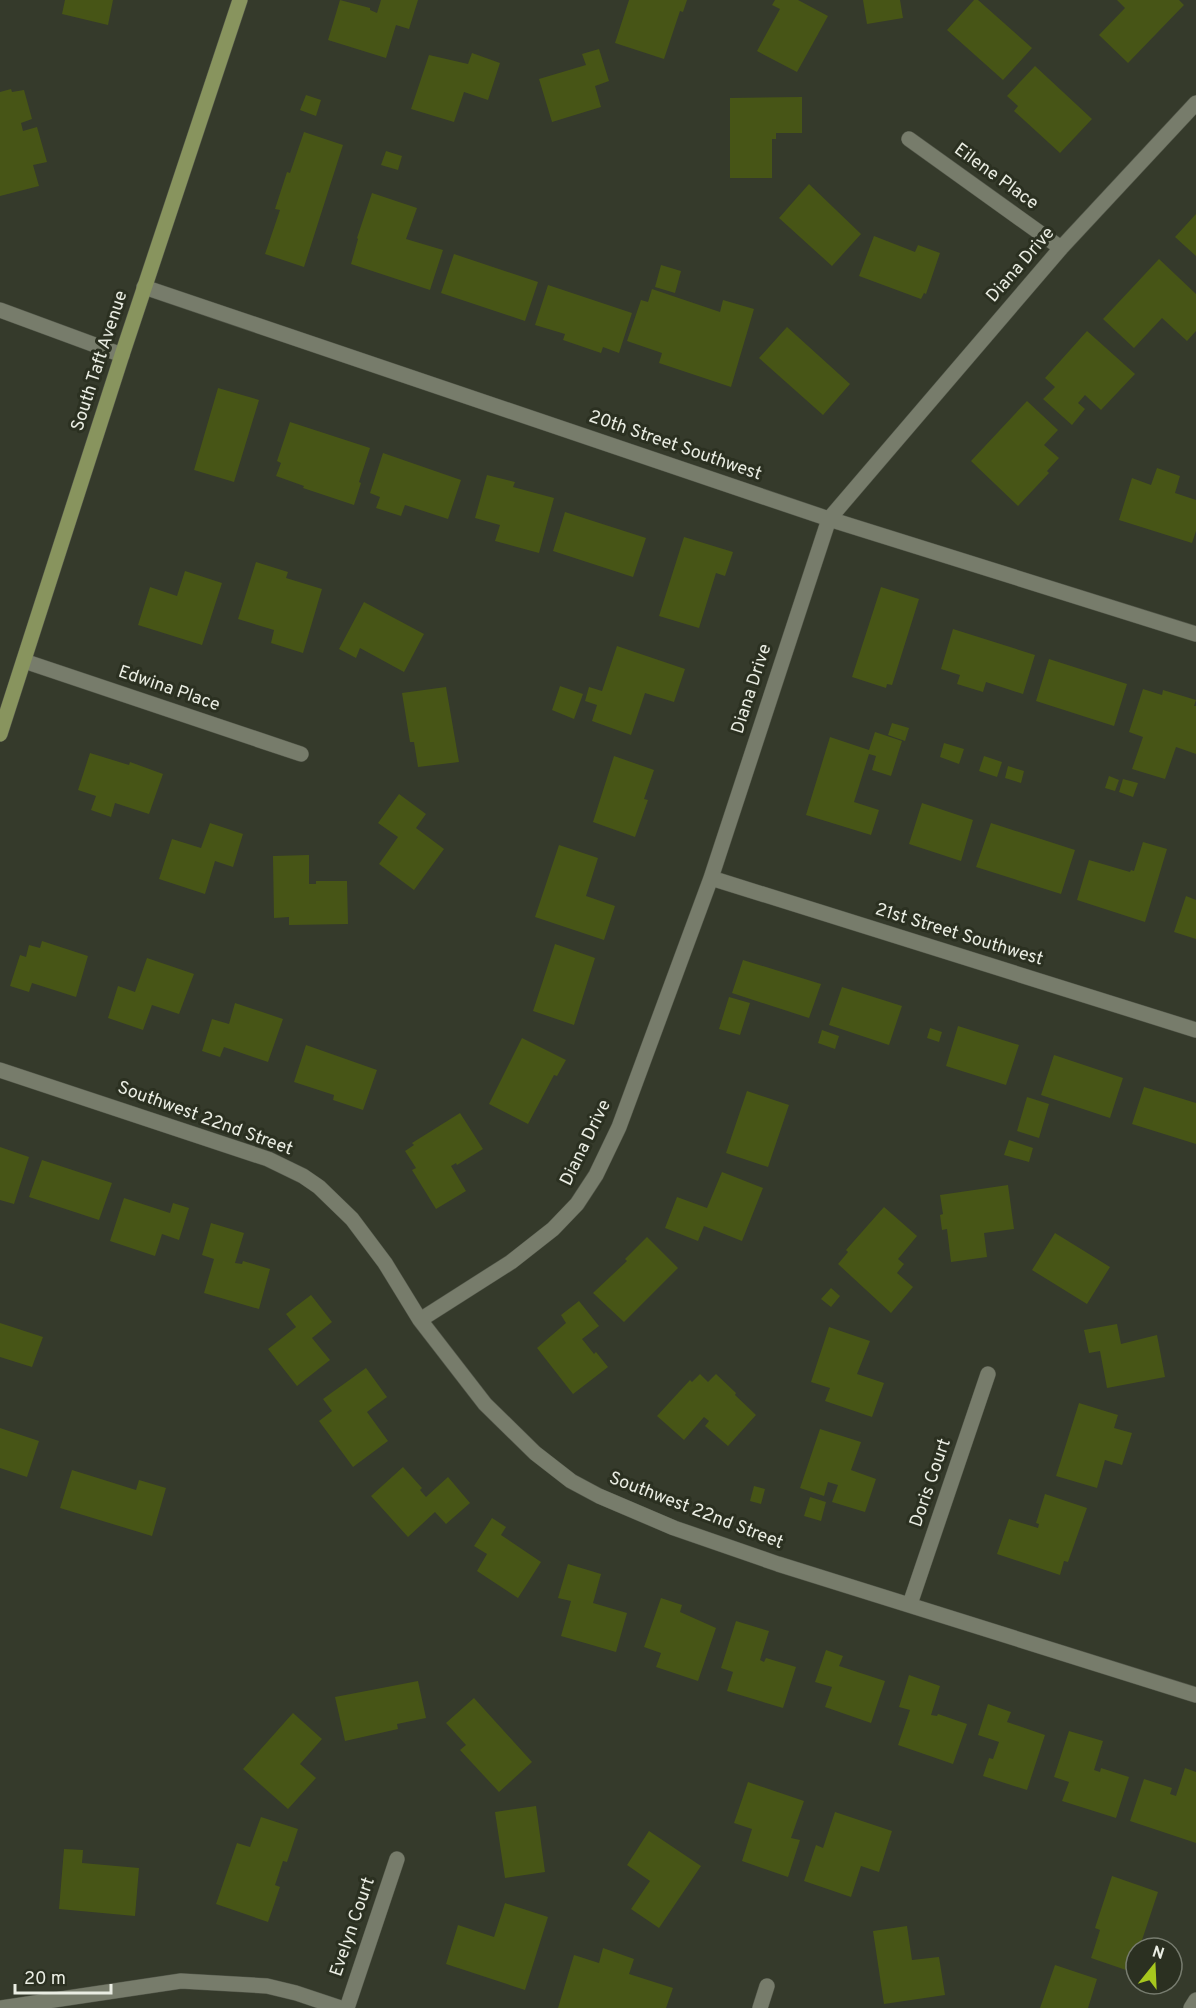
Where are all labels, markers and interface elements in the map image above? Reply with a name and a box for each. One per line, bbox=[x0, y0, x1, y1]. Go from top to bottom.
street label: Eilene Place bbox=[949, 139, 1043, 215]
street label: Diana Drive bbox=[982, 222, 1060, 308]
street label: South Taft Avenue bbox=[66, 288, 134, 434]
street label: 20th Street Southwest bbox=[585, 406, 765, 486]
street label: Diana Drive bbox=[727, 641, 777, 737]
street label: Edwina Place bbox=[115, 661, 223, 717]
street label: 21st Street Southwest bbox=[872, 898, 1046, 972]
street label: Southwest 22nd Street bbox=[114, 1077, 296, 1161]
street label: Diana Drive bbox=[555, 1096, 617, 1190]
street label: Doris Court bbox=[905, 1436, 957, 1530]
street label: Southwest 22nd Street bbox=[606, 1467, 786, 1555]
street label: Evelyn Court bbox=[325, 1874, 381, 1980]
north arrow bbox=[1124, 1936, 1184, 1996]
text: N bbox=[1149, 1942, 1167, 1965]
scale bar bbox=[15, 1957, 111, 1995]
text: 20 m bbox=[24, 1968, 66, 1991]

